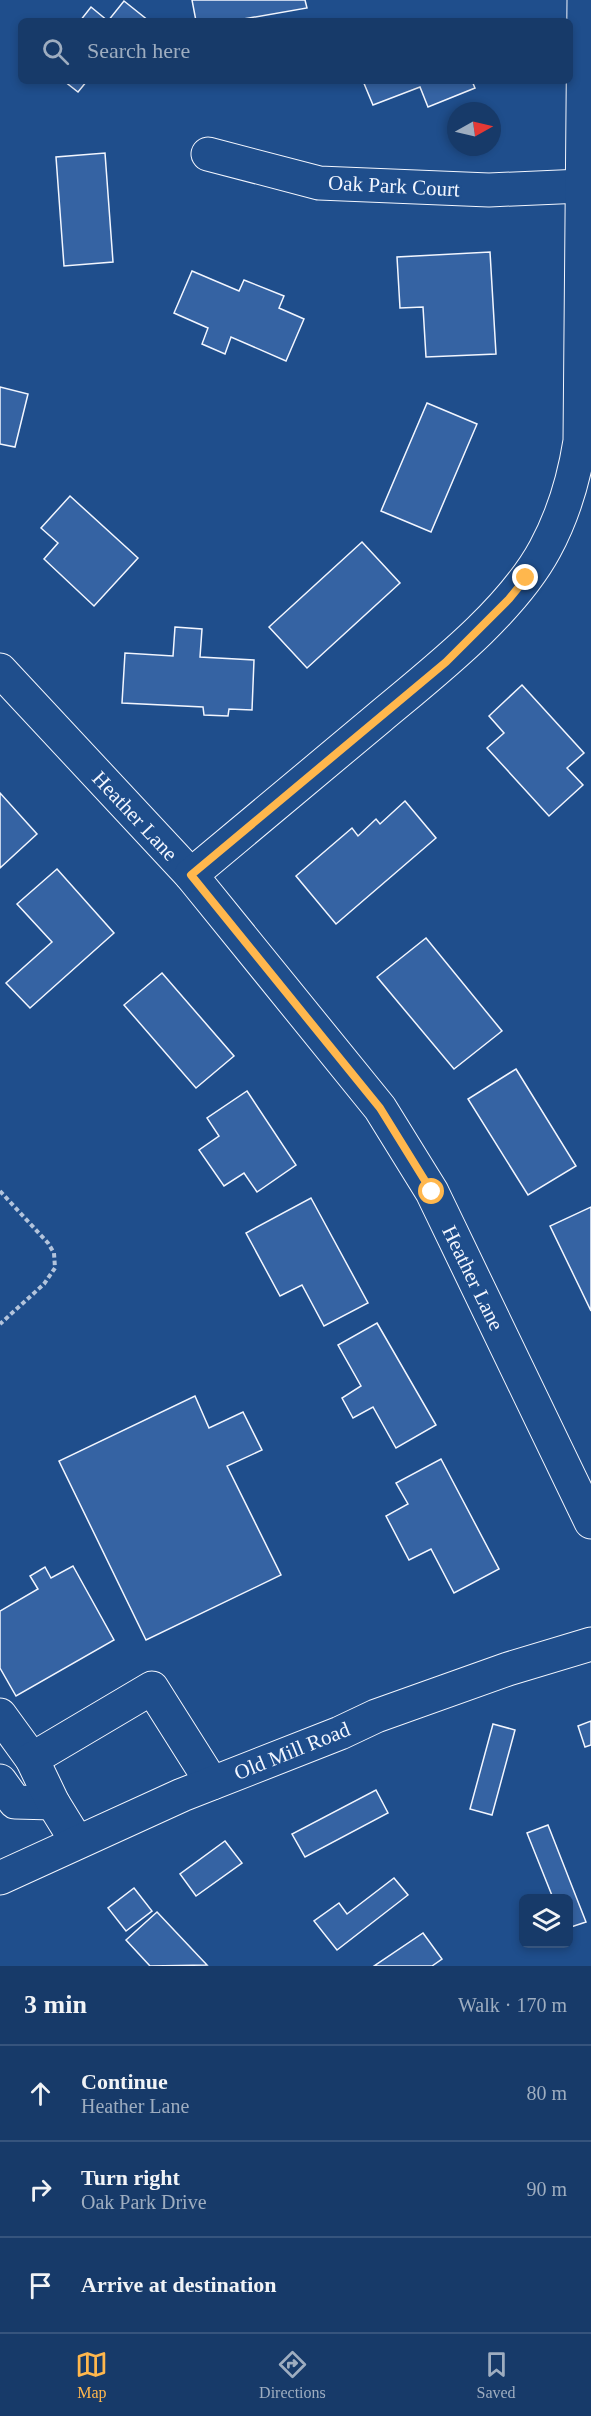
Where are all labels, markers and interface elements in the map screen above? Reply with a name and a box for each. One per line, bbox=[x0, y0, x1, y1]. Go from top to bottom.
search box bbox=[18, 18, 573, 84]
icon: search bbox=[39, 35, 72, 68]
text: Search here bbox=[87, 38, 190, 63]
north arrow bbox=[447, 102, 501, 156]
street label: Oak Park Court bbox=[328, 171, 461, 201]
route end bbox=[512, 564, 538, 590]
street label: Heather Lane bbox=[87, 766, 183, 866]
route start bbox=[418, 1178, 444, 1204]
street label: Heather Lane bbox=[437, 1222, 509, 1334]
street label: Old Mill Road bbox=[231, 1717, 354, 1785]
map controls bbox=[519, 1894, 573, 1948]
button: layers bbox=[519, 1894, 573, 1948]
text: 3 min bbox=[24, 1990, 87, 2019]
text: Walk · 170 m bbox=[458, 1994, 567, 2016]
text: Continue bbox=[81, 2069, 168, 2094]
icon: ahead bbox=[24, 2077, 57, 2110]
text: 80 m bbox=[526, 2082, 567, 2104]
text: Heather Lane bbox=[81, 2095, 189, 2117]
text: Turn right bbox=[81, 2165, 180, 2190]
icon: right bbox=[24, 2173, 57, 2206]
text: 90 m bbox=[526, 2178, 567, 2200]
text: Oak Park Drive bbox=[81, 2191, 207, 2213]
icon: arrive bbox=[24, 2269, 57, 2302]
text: Arrive at destination bbox=[81, 2272, 277, 2297]
tab: Map bbox=[75, 2348, 108, 2402]
tab: Directions bbox=[259, 2348, 326, 2402]
tab: Saved bbox=[476, 2348, 516, 2402]

